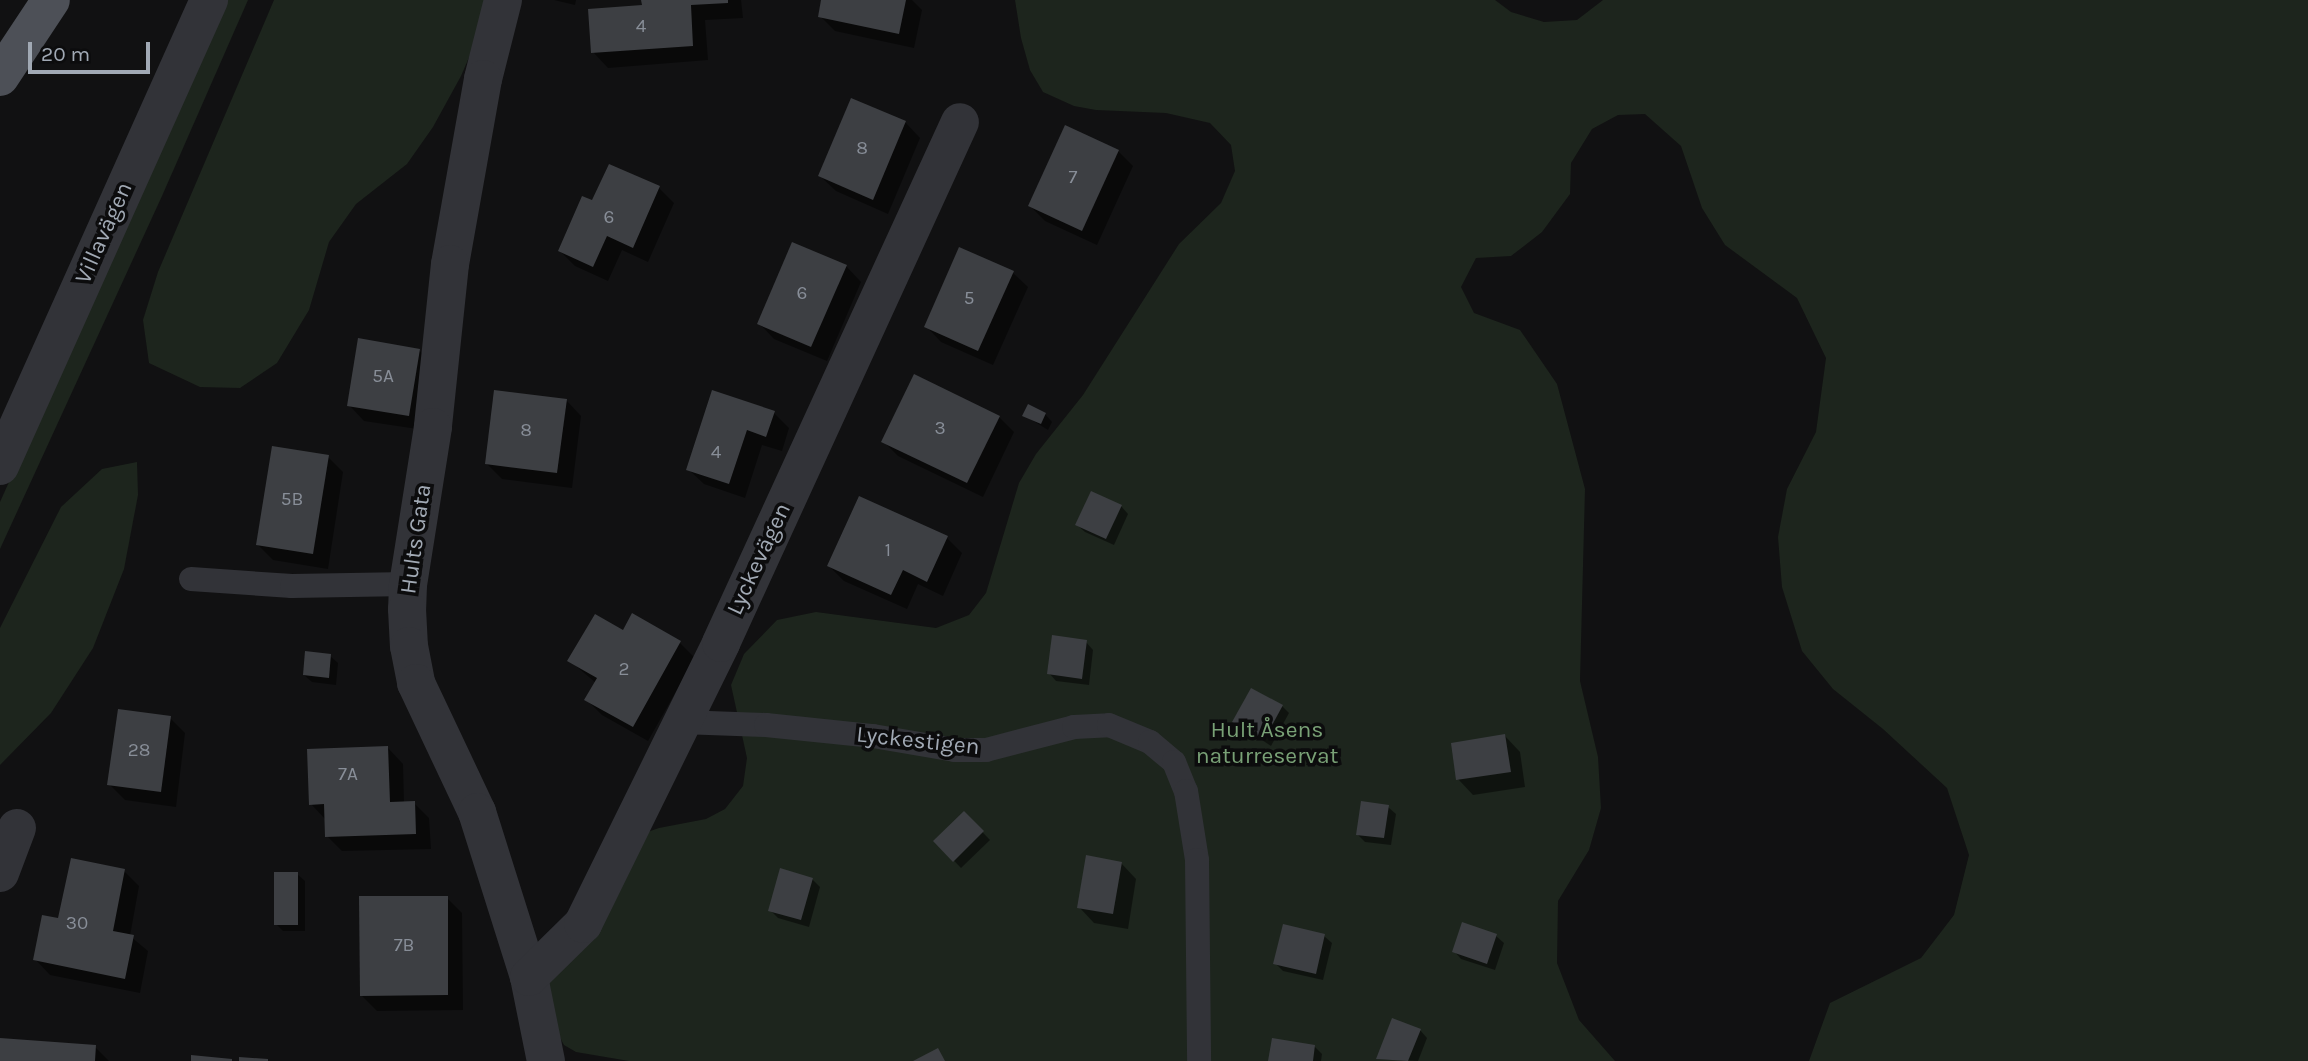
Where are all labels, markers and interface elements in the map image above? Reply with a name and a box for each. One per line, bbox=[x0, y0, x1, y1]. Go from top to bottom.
house number: 4 bbox=[636, 16, 646, 38]
scale bar bbox=[32, 28, 154, 72]
text: 20 m bbox=[41, 42, 90, 66]
house number: 8 bbox=[856, 138, 868, 160]
house number: 7 bbox=[1069, 167, 1077, 189]
street label: Villavägen bbox=[69, 178, 139, 288]
house number: 6 bbox=[604, 207, 614, 229]
house number: 6 bbox=[797, 283, 807, 305]
house number: 5 bbox=[964, 288, 974, 310]
house number: 5A bbox=[372, 366, 394, 388]
house number: 3 bbox=[934, 418, 946, 440]
house number: 8 bbox=[520, 420, 532, 442]
house number: 4 bbox=[711, 442, 721, 464]
street label: Hults Gata bbox=[395, 482, 437, 596]
house number: 5B bbox=[281, 489, 303, 511]
street label: Lyckevägen bbox=[721, 499, 797, 619]
house number: 1 bbox=[885, 540, 891, 562]
house number: 2 bbox=[618, 659, 630, 681]
park label: Hult Åsens naturreservat bbox=[1196, 716, 1338, 770]
street label: Lyckestigen bbox=[855, 721, 981, 761]
house number: 28 bbox=[128, 740, 150, 762]
house number: 7A bbox=[338, 764, 358, 786]
house number: 30 bbox=[66, 913, 88, 935]
house number: 7B bbox=[394, 935, 414, 957]

